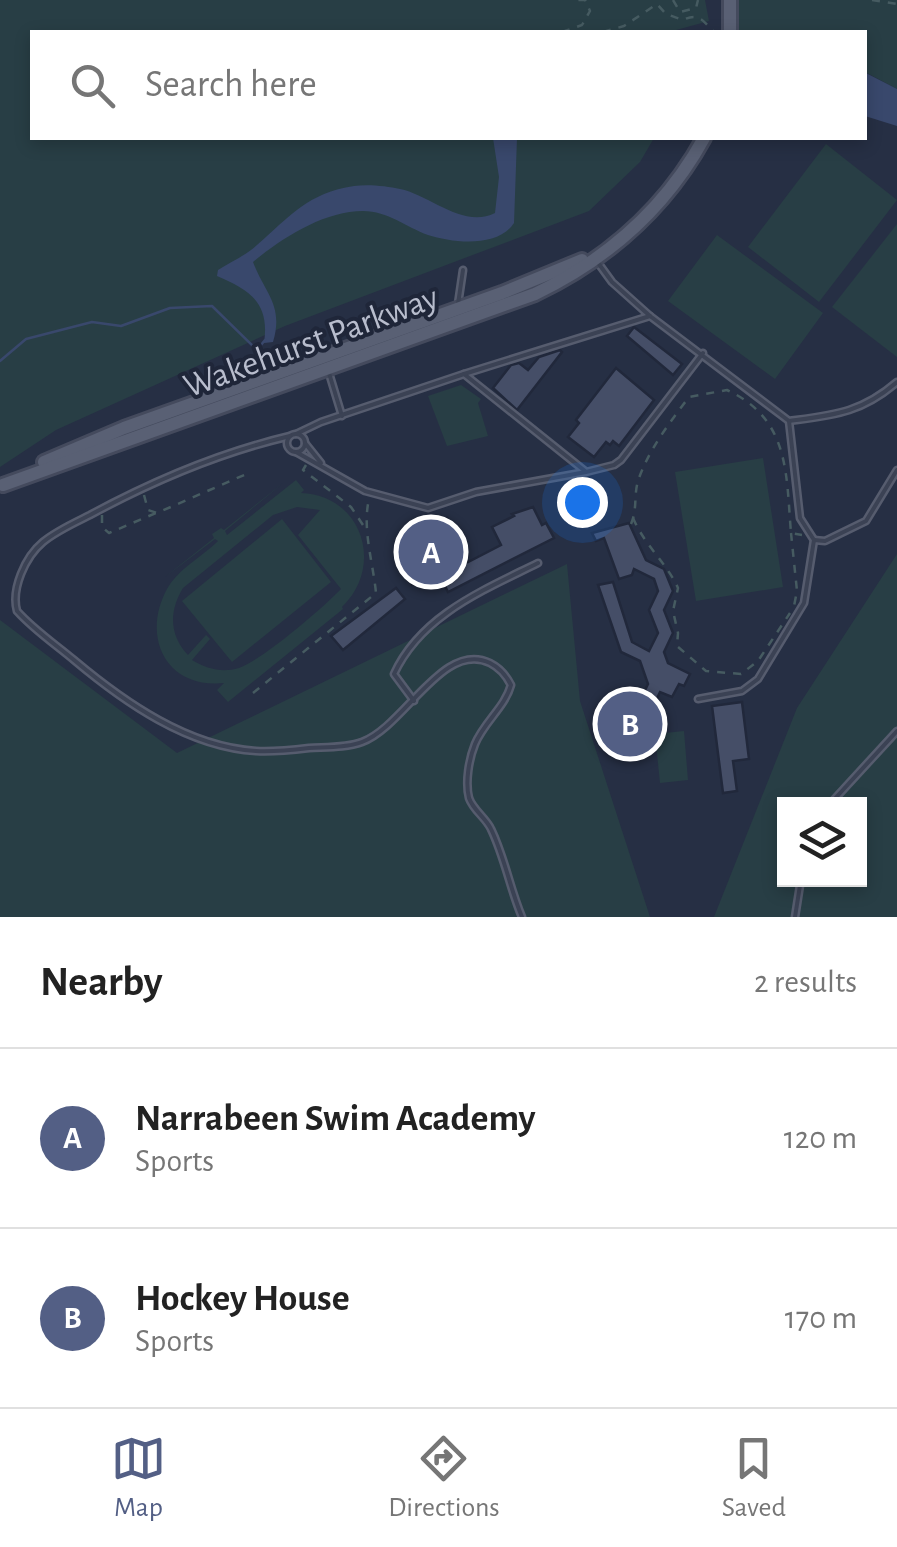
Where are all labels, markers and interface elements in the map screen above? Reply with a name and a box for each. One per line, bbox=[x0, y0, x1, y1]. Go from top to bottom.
search box bbox=[30, 30, 867, 140]
icon: search bbox=[65, 58, 120, 113]
text: Search here bbox=[145, 66, 317, 104]
street label: Wakehurst Parkway bbox=[179, 280, 443, 404]
your location bbox=[557, 477, 608, 528]
pin: A bbox=[398, 514, 464, 590]
pin: B bbox=[598, 686, 662, 762]
map controls bbox=[777, 797, 867, 887]
button: layers bbox=[777, 797, 867, 887]
text: Nearby bbox=[40, 961, 163, 1003]
text: 2 results bbox=[754, 966, 857, 998]
text: Narrabeen Swim Academy bbox=[135, 1100, 535, 1138]
text: A bbox=[63, 1122, 82, 1154]
text: 120 m bbox=[784, 1122, 857, 1154]
text: Sports bbox=[135, 1145, 214, 1177]
text: Hockey House bbox=[135, 1280, 350, 1318]
text: B bbox=[63, 1302, 82, 1334]
text: 170 m bbox=[785, 1302, 857, 1334]
text: Sports bbox=[135, 1325, 214, 1357]
tab: Map bbox=[111, 1431, 166, 1525]
tab: Directions bbox=[388, 1431, 500, 1525]
tab: Saved bbox=[722, 1431, 786, 1525]

